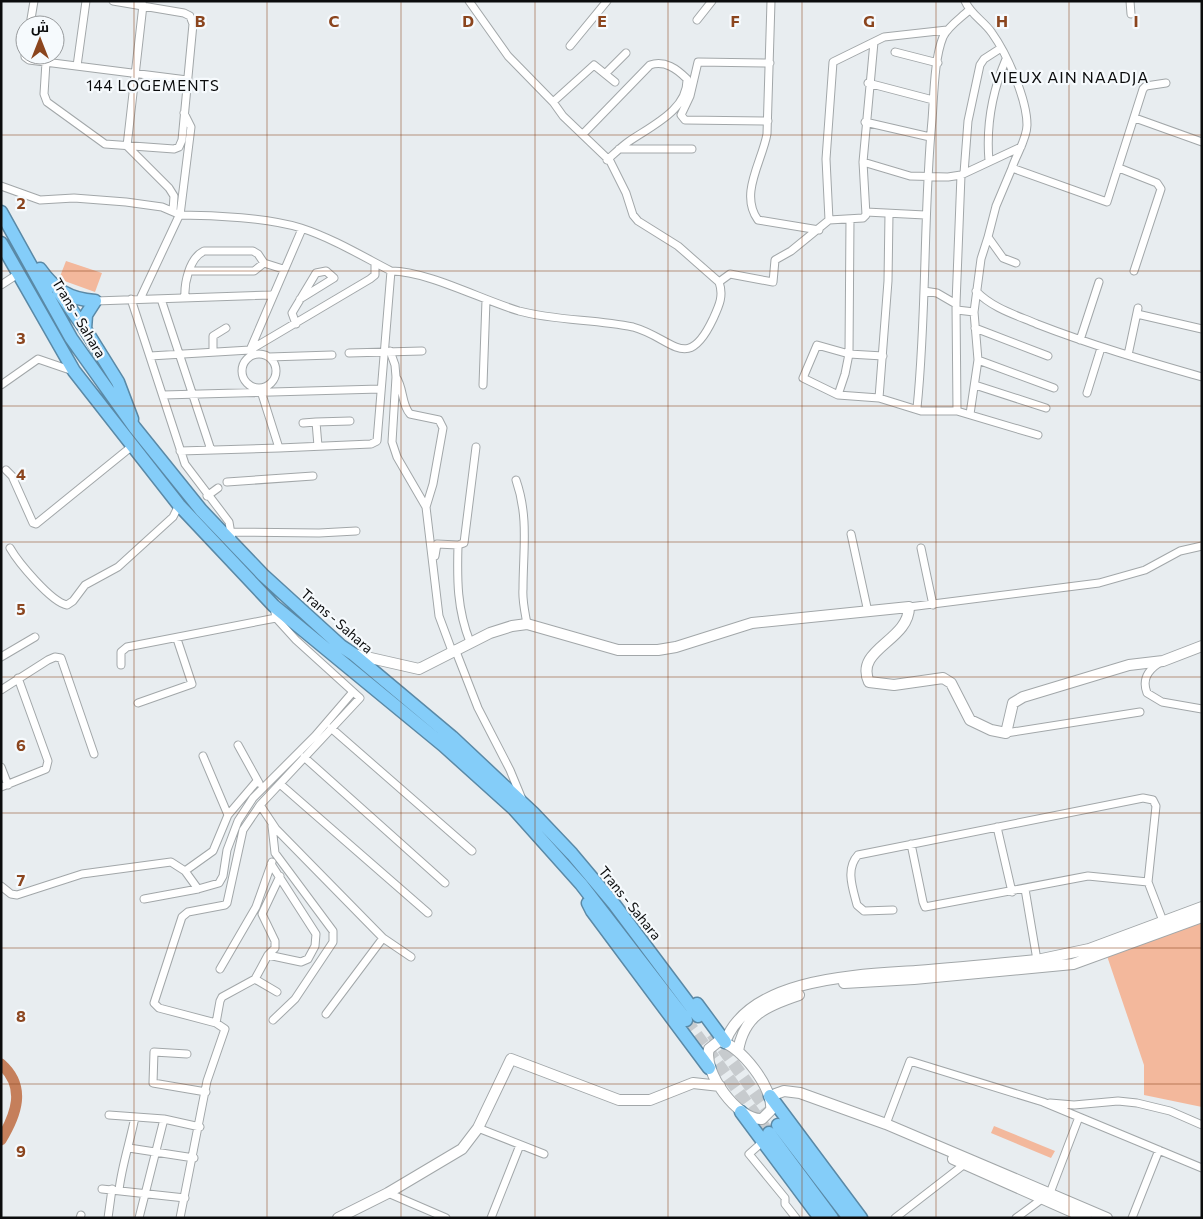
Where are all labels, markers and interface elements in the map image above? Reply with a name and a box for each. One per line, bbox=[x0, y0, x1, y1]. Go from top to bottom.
text: B bbox=[195, 11, 206, 30]
text: C bbox=[329, 11, 340, 30]
text: D bbox=[462, 11, 474, 30]
text: E bbox=[597, 11, 607, 30]
text: F bbox=[730, 11, 740, 30]
text: G bbox=[863, 11, 875, 30]
text: H bbox=[996, 11, 1008, 30]
text: I bbox=[1133, 11, 1139, 30]
north arrow bbox=[15, 15, 65, 65]
text: ش bbox=[31, 18, 49, 36]
district label: VIEUX AIN NAADJA bbox=[991, 67, 1149, 86]
district label: 144 LOGEMENTS bbox=[86, 76, 220, 94]
text: 2 bbox=[16, 193, 26, 212]
street label: Trans - Sahara bbox=[49, 275, 110, 361]
text: 3 bbox=[16, 328, 26, 347]
text: 4 bbox=[16, 464, 26, 483]
street label: Trans - Sahara bbox=[298, 585, 377, 657]
text: 5 bbox=[16, 599, 26, 618]
text: 6 bbox=[16, 735, 26, 754]
street label: Trans - Sahara bbox=[595, 862, 665, 943]
text: 7 bbox=[17, 870, 26, 889]
text: 8 bbox=[16, 1006, 26, 1025]
text: 9 bbox=[16, 1141, 26, 1160]

